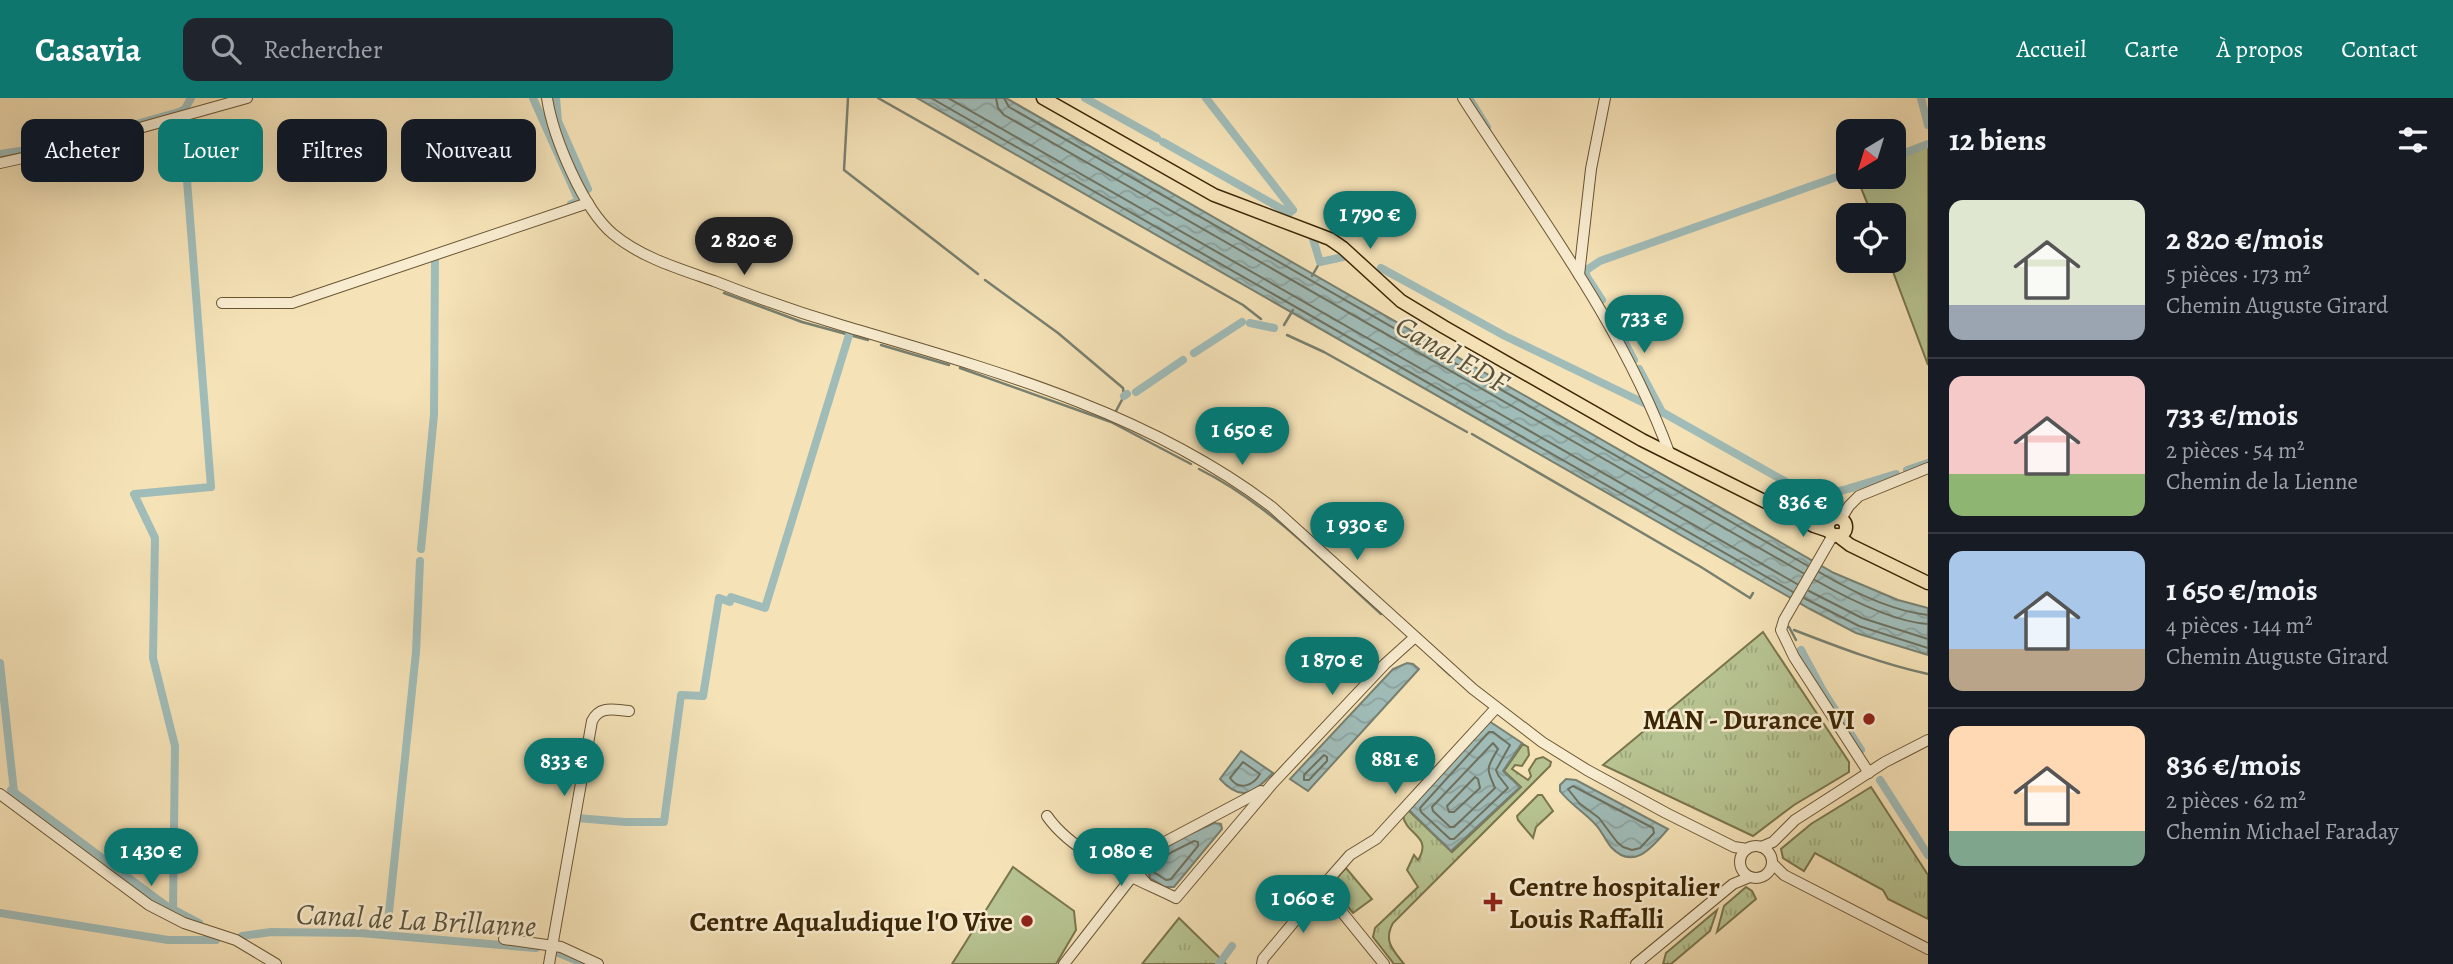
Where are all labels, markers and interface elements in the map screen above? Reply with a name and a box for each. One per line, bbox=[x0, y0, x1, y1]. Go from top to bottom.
search box bbox=[183, 18, 673, 81]
text: Casavia bbox=[35, 27, 141, 72]
icon: search bbox=[207, 30, 245, 68]
text: Rechercher bbox=[263, 32, 383, 67]
text: Accueil bbox=[2016, 33, 2086, 65]
text: Carte bbox=[2124, 33, 2179, 65]
text: À propos bbox=[2217, 33, 2303, 65]
text: Contact bbox=[2341, 33, 2418, 65]
chip: Acheter bbox=[21, 119, 144, 182]
chip: Louer bbox=[158, 119, 263, 182]
chip: Filtres bbox=[277, 119, 387, 182]
chip: Nouveau bbox=[401, 119, 536, 182]
north arrow bbox=[1836, 119, 1906, 189]
map controls bbox=[1836, 119, 1906, 273]
text: 12 biens bbox=[1949, 120, 2047, 160]
icon: filters bbox=[2394, 121, 2432, 159]
pin: 1 790 € bbox=[1305, 192, 1435, 251]
text: 1 790 € bbox=[1339, 198, 1401, 229]
button: locate bbox=[1836, 203, 1906, 273]
pin: 2 820 € bbox=[679, 218, 809, 277]
text: 2 820 €/mois bbox=[2166, 219, 2324, 259]
text: 2 820 € bbox=[711, 224, 777, 255]
icon: home bbox=[2005, 228, 2089, 312]
text: 5 pièces · 173 m² bbox=[2166, 259, 2310, 290]
text: Chemin Auguste Girard bbox=[2166, 290, 2388, 321]
pin: 733 € bbox=[1595, 296, 1693, 355]
text: 733 € bbox=[1621, 302, 1667, 333]
water label: Canal EDF bbox=[1388, 306, 1517, 403]
text: 733 €/mois bbox=[2166, 395, 2299, 435]
icon: home bbox=[2005, 404, 2089, 488]
pin: 1 650 € bbox=[1177, 408, 1307, 467]
text: 1 650 € bbox=[1211, 414, 1273, 445]
text: 2 pièces · 54 m² bbox=[2166, 435, 2305, 466]
text: Chemin de la Lienne bbox=[2166, 466, 2358, 497]
pin: 836 € bbox=[1754, 480, 1852, 539]
text: 836 € bbox=[1779, 486, 1827, 517]
pin: 1 930 € bbox=[1292, 503, 1422, 562]
text: 1 930 € bbox=[1326, 509, 1388, 540]
text: 1 650 €/mois bbox=[2166, 570, 2318, 610]
icon: home bbox=[2005, 579, 2089, 663]
text: 4 pièces · 144 m² bbox=[2166, 610, 2313, 641]
pin: 1 870 € bbox=[1267, 638, 1397, 697]
text: Chemin Auguste Girard bbox=[2166, 641, 2388, 672]
text: 1 870 € bbox=[1301, 644, 1363, 675]
place label: MAN - Durance VI bbox=[1643, 701, 1855, 739]
marker: MAN - Durance VI bbox=[1861, 711, 1877, 727]
pin: 881 € bbox=[1346, 736, 1444, 796]
pin: 833 € bbox=[515, 738, 613, 798]
text: 881 € bbox=[1371, 743, 1419, 774]
text: 833 € bbox=[540, 745, 588, 776]
text: 836 €/mois bbox=[2166, 745, 2301, 785]
icon: home bbox=[2005, 754, 2089, 838]
text: 2 pièces · 62 m² bbox=[2166, 785, 2306, 816]
text: Chemin Michael Faraday bbox=[2166, 816, 2398, 847]
pin: 1 430 € bbox=[86, 828, 216, 888]
pin: 1 080 € bbox=[1056, 828, 1186, 888]
text: 1 430 € bbox=[120, 835, 182, 866]
text: 1 080 € bbox=[1089, 835, 1153, 866]
place label: Centre hospitalier Louis Raffalli bbox=[1509, 868, 1720, 938]
pin: 1 060 € bbox=[1238, 876, 1368, 935]
text: 1 060 € bbox=[1271, 882, 1335, 913]
marker: Centre hospitalier Louis Raffalli bbox=[1483, 892, 1503, 912]
water label: Canal de La Brillanne bbox=[295, 894, 537, 946]
place label: Centre Aqualudique l'O Vive bbox=[690, 903, 1013, 941]
marker: Centre Aqualudique l'O Vive bbox=[1019, 913, 1035, 929]

